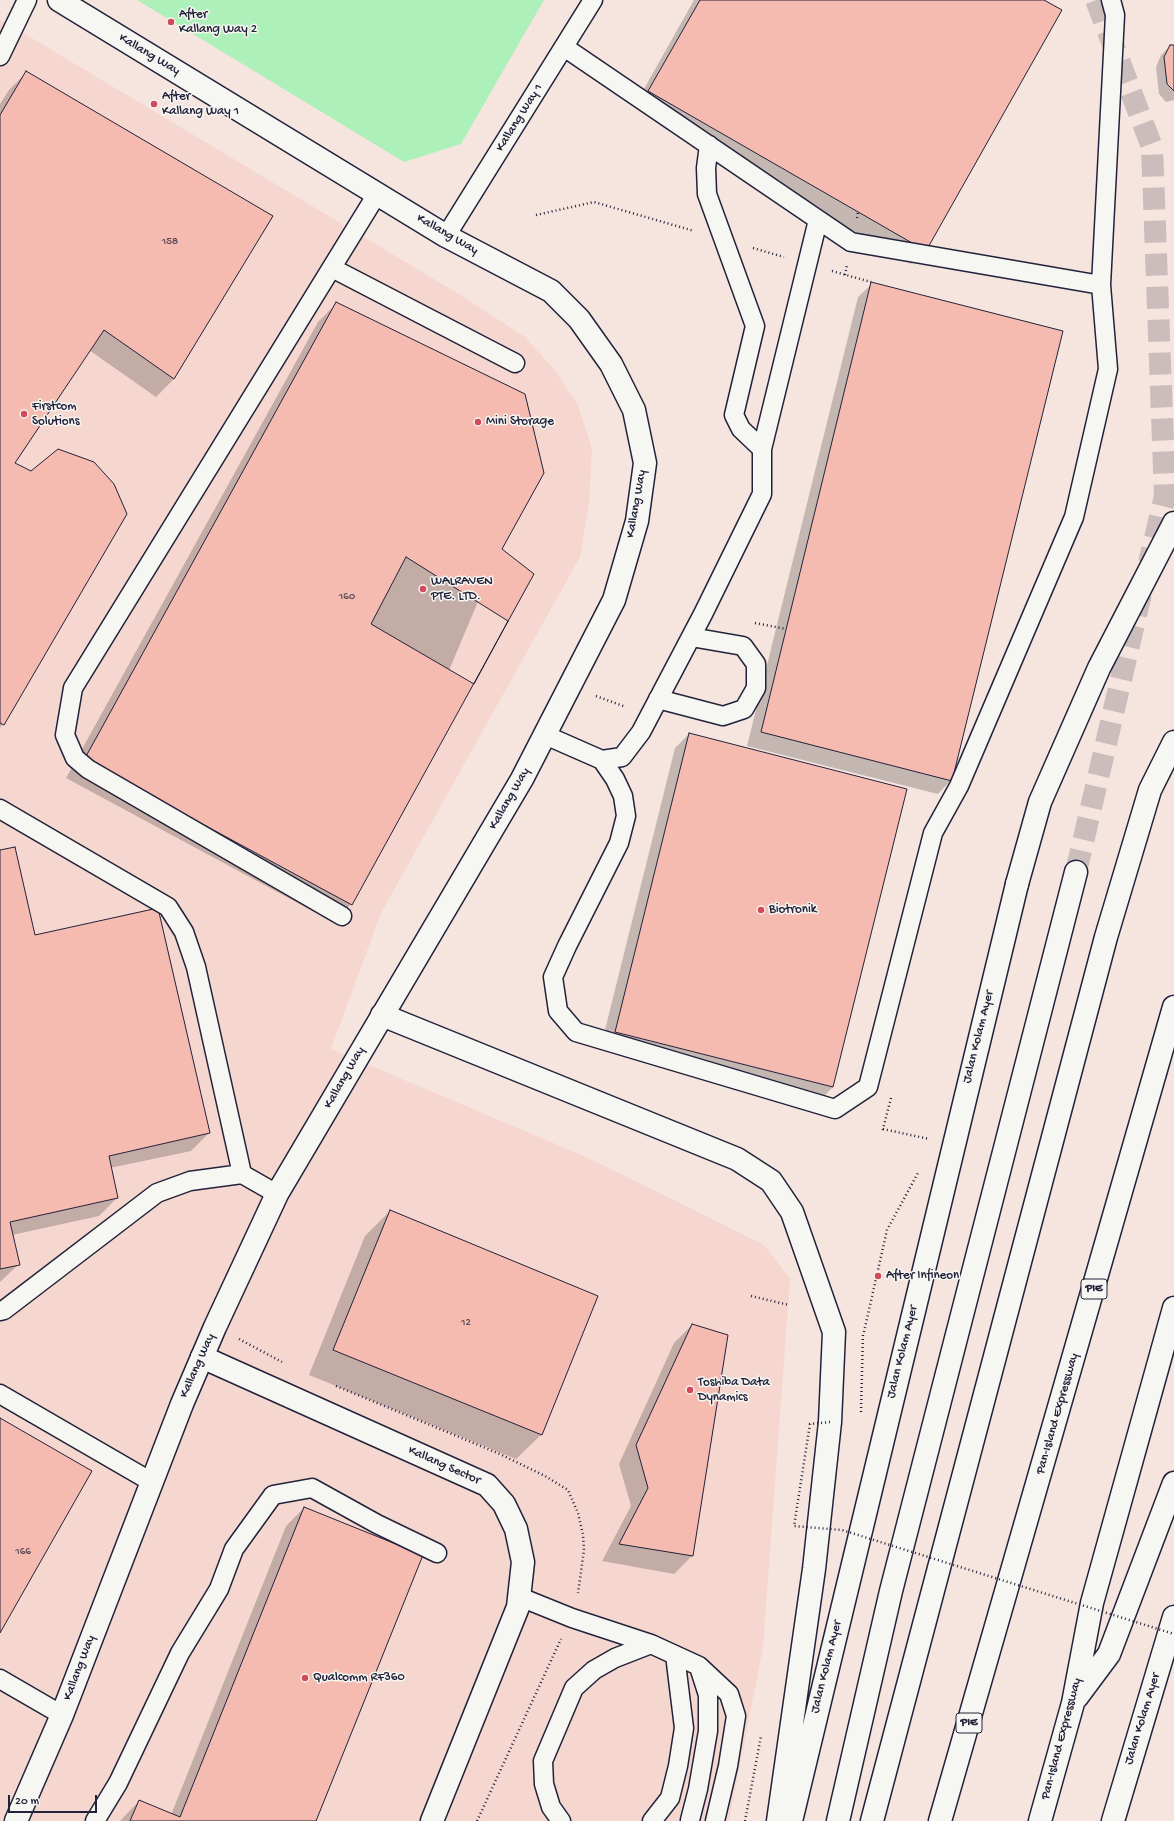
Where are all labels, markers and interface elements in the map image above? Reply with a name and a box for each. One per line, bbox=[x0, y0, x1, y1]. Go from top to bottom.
place label: After Kallang Way 2 bbox=[179, 7, 257, 38]
marker: After Kallang Way 2 bbox=[166, 17, 176, 27]
street label: Kallang Way bbox=[116, 31, 182, 79]
street label: Kallang Way 1 bbox=[493, 81, 547, 155]
place label: After Kallang Way 1 bbox=[162, 89, 239, 120]
marker: After Kallang Way 1 bbox=[149, 99, 159, 109]
street label: Kallang Way bbox=[413, 211, 481, 259]
house number: 158 bbox=[162, 235, 178, 249]
place label: Firstcom Solutions bbox=[32, 399, 80, 430]
marker: Firstcom Solutions bbox=[19, 409, 29, 419]
place label: Mini Storage bbox=[486, 414, 554, 430]
marker: Mini Storage bbox=[473, 417, 483, 427]
street label: Kallang Way bbox=[623, 469, 651, 539]
place label: WALRAVEN PTE. LTD. bbox=[431, 574, 493, 605]
marker: WALRAVEN PTE. LTD. bbox=[418, 584, 428, 594]
house number: 160 bbox=[339, 590, 355, 604]
street label: Kallang Way bbox=[486, 765, 534, 833]
place label: Biotronik bbox=[769, 902, 817, 918]
marker: Biotronik bbox=[756, 905, 766, 915]
street label: Jalan Kolam Ayer bbox=[960, 989, 998, 1085]
street label: Kallang Way bbox=[321, 1044, 369, 1112]
place label: After Infineon bbox=[886, 1268, 959, 1284]
marker: After Infineon bbox=[873, 1271, 883, 1281]
road number: PIE bbox=[1081, 1279, 1107, 1299]
street label: Jalan Kolam Ayer bbox=[884, 1304, 922, 1400]
house number: 12 bbox=[461, 1316, 471, 1330]
street label: Kallang Way bbox=[177, 1331, 219, 1401]
street label: Pan-Island Expressway bbox=[1033, 1352, 1083, 1476]
place label: Toshiba Data Dynamics bbox=[698, 1375, 770, 1406]
marker: Toshiba Data Dynamics bbox=[685, 1385, 695, 1395]
street label: Kallang Sector bbox=[405, 1443, 483, 1489]
house number: 166 bbox=[15, 1545, 31, 1559]
street label: Jalan Kolam Ayer bbox=[808, 1619, 846, 1715]
street label: Kallang Way bbox=[60, 1633, 100, 1703]
place label: Qualcomm RF360 bbox=[313, 1670, 405, 1686]
street label: Jalan Kolam Ayer bbox=[1122, 1671, 1164, 1767]
marker: Qualcomm RF360 bbox=[300, 1673, 310, 1683]
street label: Pan-Island Expressway bbox=[1038, 1676, 1086, 1802]
road number: PIE bbox=[956, 1713, 982, 1733]
scale bar bbox=[10, 1787, 99, 1813]
text: 20 m bbox=[15, 1795, 39, 1809]

